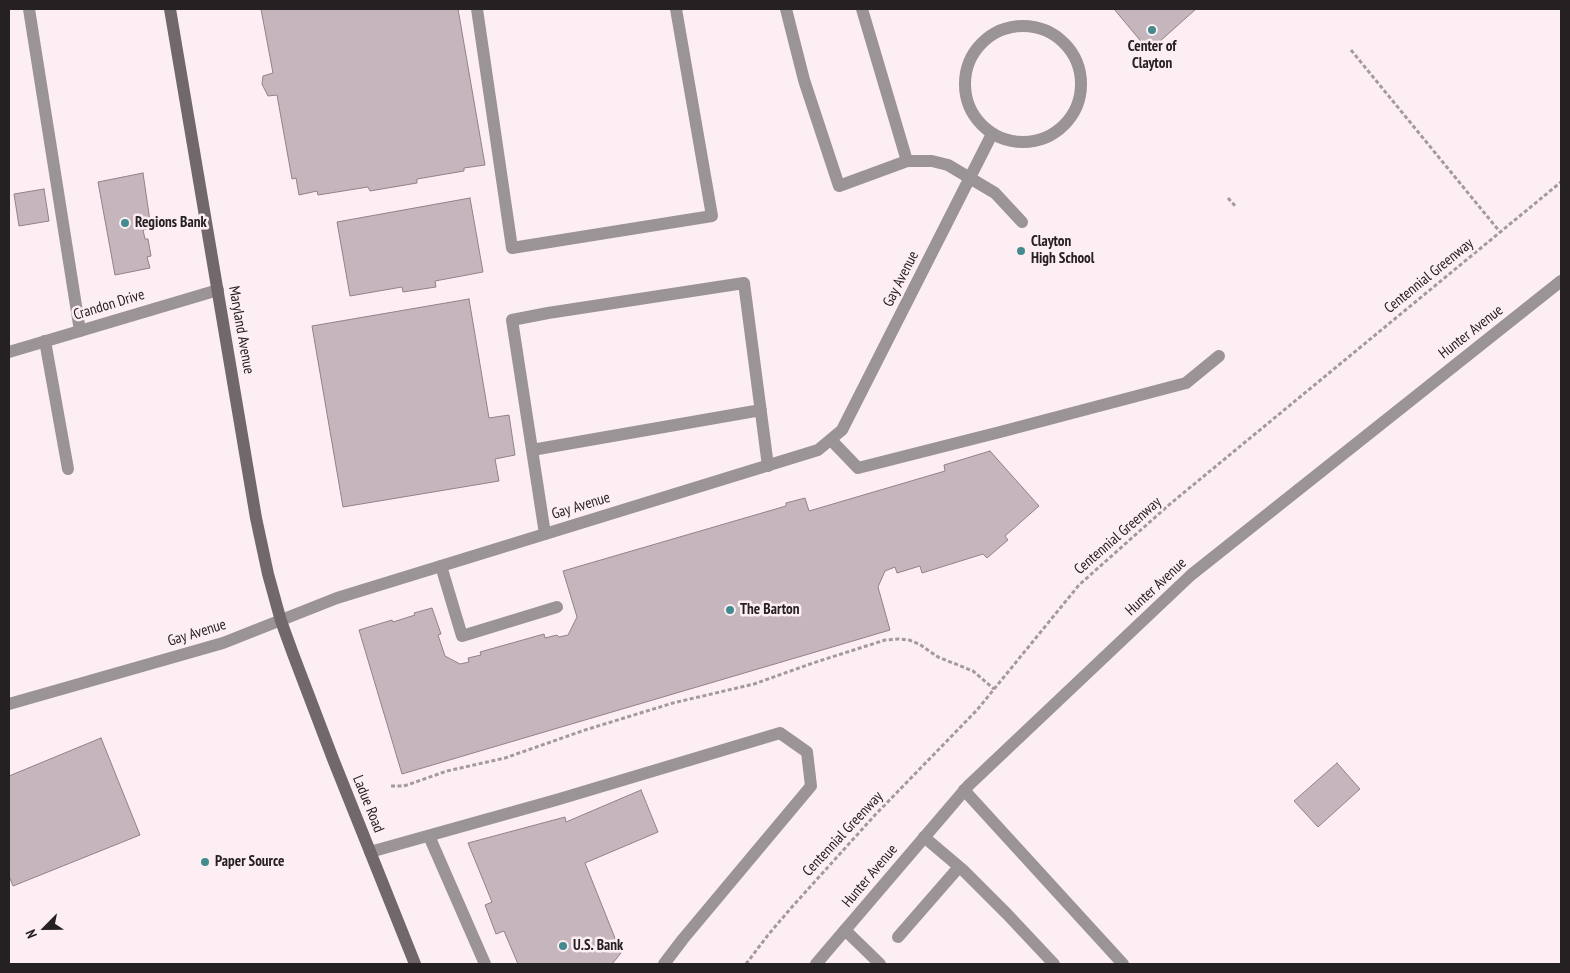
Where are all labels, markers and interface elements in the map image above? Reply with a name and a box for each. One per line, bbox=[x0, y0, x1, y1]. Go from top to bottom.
marker: Center of Clayton bbox=[1146, 24, 1158, 36]
place label: Center of Clayton bbox=[1128, 38, 1176, 73]
place label: Regions Bank bbox=[135, 214, 207, 232]
marker: Regions Bank bbox=[119, 217, 131, 229]
place label: Clayton High School bbox=[1031, 233, 1094, 268]
street label: Centennial Greenway bbox=[1381, 235, 1477, 317]
marker: Clayton High School bbox=[1015, 245, 1027, 257]
street label: Gay Avenue bbox=[879, 248, 923, 310]
street label: Maryland Avenue bbox=[224, 285, 258, 375]
street label: Crandon Drive bbox=[71, 286, 147, 324]
street label: Hunter Avenue bbox=[1435, 301, 1507, 363]
street label: Gay Avenue bbox=[550, 489, 612, 523]
street label: Centennial Greenway bbox=[1071, 493, 1165, 579]
street label: Hunter Avenue bbox=[1122, 554, 1190, 620]
place label: The Barton bbox=[740, 601, 799, 619]
marker: The Barton bbox=[724, 604, 736, 616]
street label: Gay Avenue bbox=[166, 616, 228, 650]
street label: Ladue Road bbox=[348, 773, 388, 835]
street label: Centennial Greenway bbox=[799, 788, 887, 880]
street label: Hunter Avenue bbox=[838, 841, 902, 911]
place label: Paper Source bbox=[215, 853, 284, 871]
marker: Paper Source bbox=[199, 856, 211, 868]
north arrow bbox=[20, 903, 70, 953]
text: N bbox=[21, 927, 41, 941]
place label: U.S. Bank bbox=[573, 937, 623, 955]
marker: U.S. Bank bbox=[557, 940, 569, 952]

